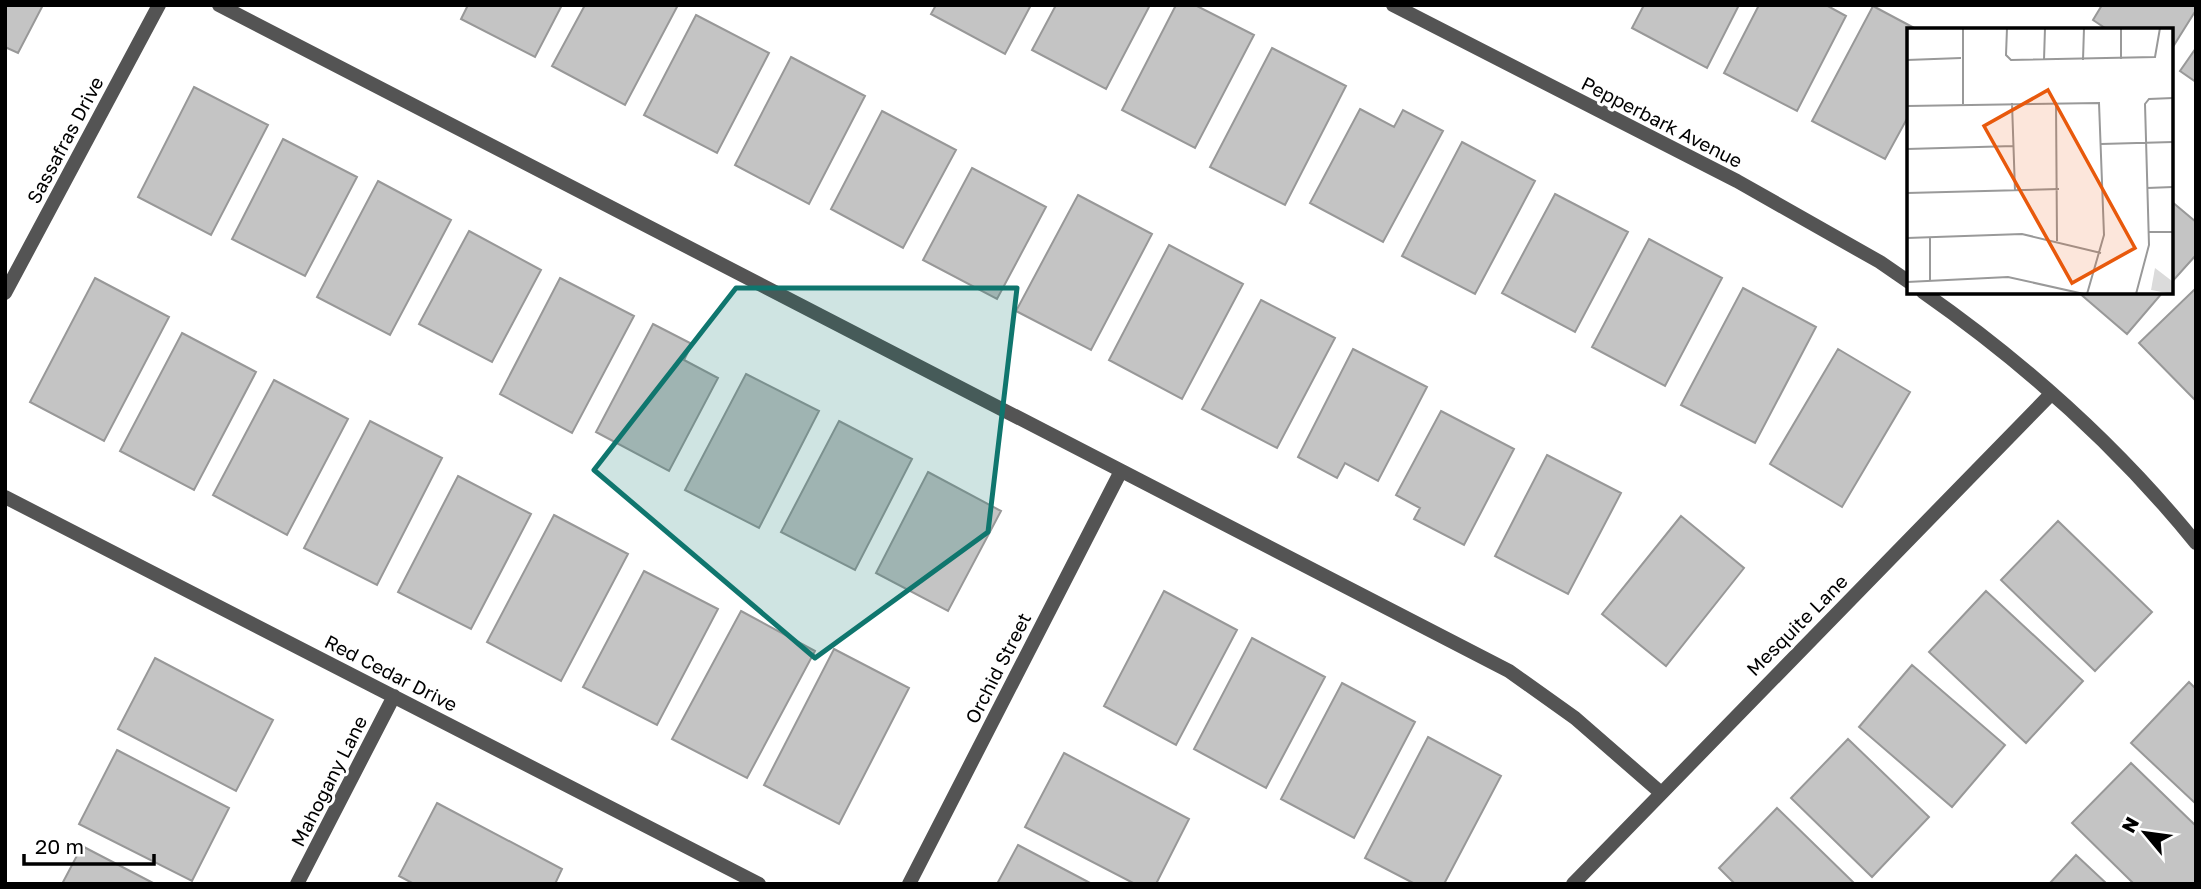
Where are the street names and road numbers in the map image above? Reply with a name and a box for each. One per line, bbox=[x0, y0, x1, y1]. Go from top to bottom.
street label: Pepperbark Avenue bbox=[1578, 71, 1747, 172]
street label: Sassafras Drive bbox=[21, 72, 108, 207]
street label: Mesquite Lane bbox=[1741, 569, 1852, 680]
street label: Orchid Street bbox=[960, 609, 1035, 727]
street label: Red Cedar Drive bbox=[321, 629, 461, 716]
street label: Mahogany Lane bbox=[286, 712, 371, 850]

